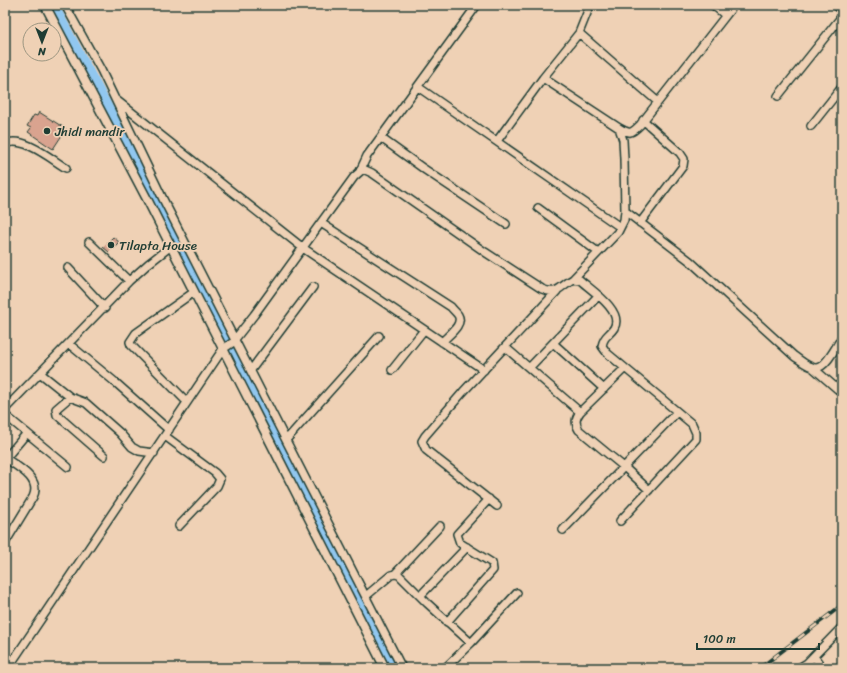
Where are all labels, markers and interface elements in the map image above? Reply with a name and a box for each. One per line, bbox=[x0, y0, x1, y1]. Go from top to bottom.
north arrow bbox=[22, 22, 62, 62]
text: N bbox=[38, 42, 47, 61]
place label: Jhidi mandir bbox=[54, 120, 125, 143]
marker: Jhidi mandir bbox=[42, 126, 52, 136]
place label: Tilapta House bbox=[119, 234, 197, 257]
marker: Tilapta House bbox=[106, 240, 116, 250]
scale bar bbox=[697, 625, 819, 651]
text: 100 m bbox=[703, 628, 736, 650]

